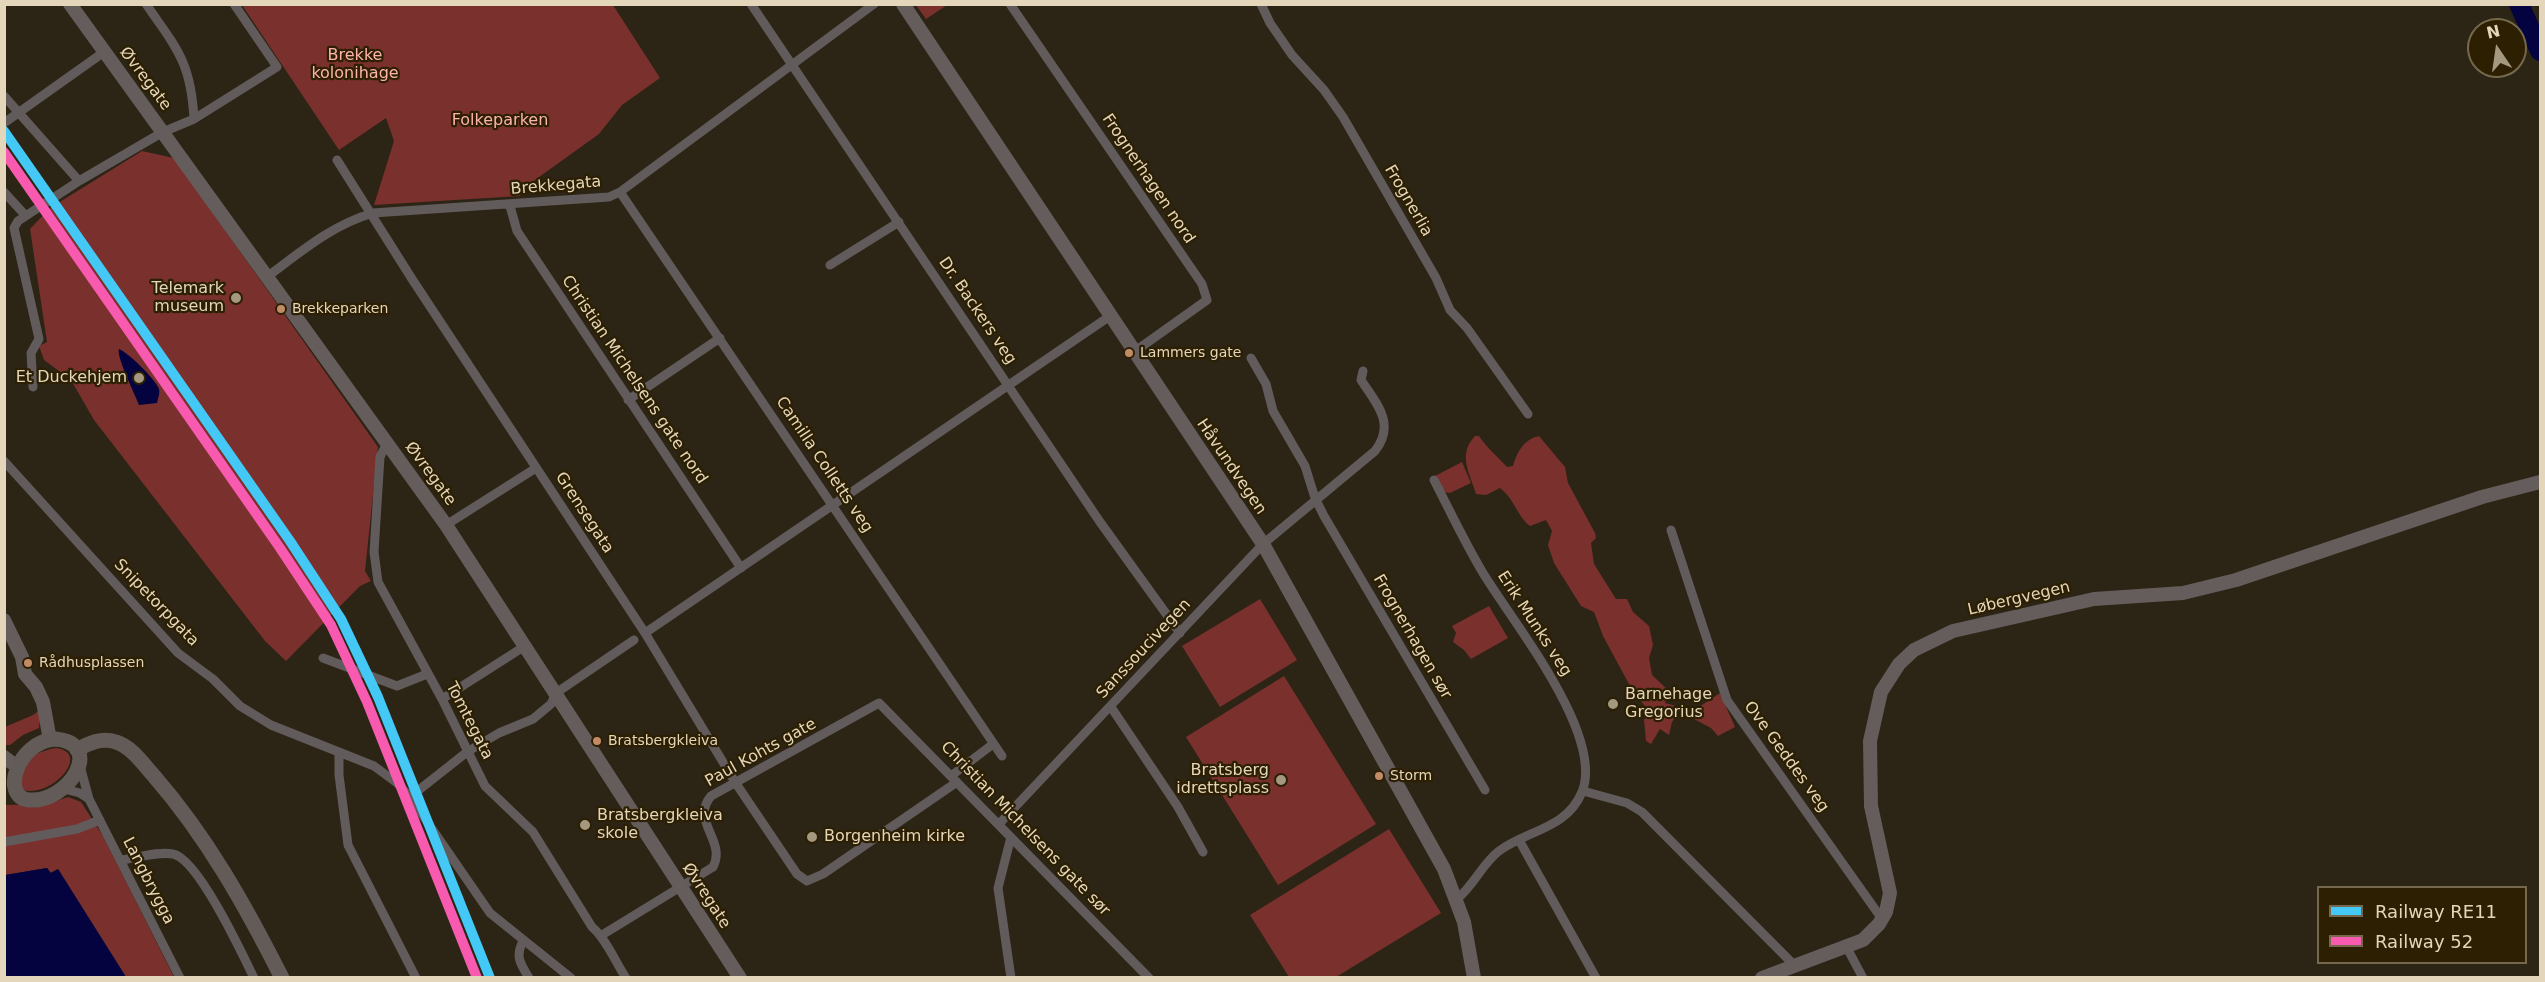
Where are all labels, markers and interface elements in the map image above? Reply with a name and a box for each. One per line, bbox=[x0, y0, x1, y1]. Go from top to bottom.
north arrow bbox=[2467, 18, 2527, 78]
text: N bbox=[2485, 21, 2502, 43]
street label: Øvregate bbox=[115, 44, 175, 114]
park label: Brekke kolonihage bbox=[311, 46, 399, 84]
park label: Folkeparken bbox=[452, 111, 548, 131]
street label: Frognerhagen nord bbox=[1098, 111, 1198, 247]
street label: Frognerlia bbox=[1380, 162, 1436, 240]
street label: Brekkegata bbox=[510, 172, 602, 200]
street label: Dr. Backers veg bbox=[934, 254, 1020, 368]
street label: Christian Michelsens gate nord bbox=[557, 272, 711, 488]
place label: Telemark museum bbox=[152, 279, 224, 317]
marker: Telemark museum bbox=[229, 291, 243, 305]
place label: Brekkeparken bbox=[292, 301, 388, 317]
marker: Brekkeparken bbox=[275, 303, 287, 315]
place label: Lammers gate bbox=[1140, 345, 1241, 361]
marker: Lammers gate bbox=[1123, 347, 1135, 359]
place label: Et Duckehjem bbox=[16, 368, 127, 388]
marker: Et Duckehjem bbox=[132, 371, 146, 385]
street label: Camilla Colletts veg bbox=[771, 393, 877, 537]
street label: Håvundvegen bbox=[1192, 416, 1270, 518]
street label: Øvregate bbox=[400, 438, 460, 510]
street label: Grensegata bbox=[551, 469, 617, 557]
street label: Snipetorpgata bbox=[110, 555, 202, 651]
street label: Erik Munks veg bbox=[1493, 568, 1575, 680]
street label: Frognerhagen sør bbox=[1369, 571, 1455, 703]
street label: Løbergvegen bbox=[1966, 578, 2072, 620]
street label: Sanssoucivegen bbox=[1093, 595, 1195, 703]
place label: Rådhusplassen bbox=[39, 655, 144, 671]
marker: Rådhusplassen bbox=[22, 657, 34, 669]
street label: Tomtegata bbox=[441, 679, 497, 763]
place label: Barnehage Gregorius bbox=[1625, 685, 1712, 723]
marker: Barnehage Gregorius bbox=[1606, 697, 1620, 711]
street label: Ove Geddes veg bbox=[1739, 698, 1833, 816]
street label: Paul Kohts gate bbox=[702, 715, 820, 791]
place label: Bratsbergkleiva bbox=[608, 733, 718, 749]
marker: Bratsbergkleiva bbox=[591, 735, 603, 747]
street label: Christian Michelsens gate sør bbox=[936, 738, 1114, 920]
place label: Bratsberg idrettsplass bbox=[1176, 761, 1269, 799]
place label: Storm bbox=[1390, 768, 1432, 784]
marker: Storm bbox=[1373, 770, 1385, 782]
marker: Bratsberg idrettsplass bbox=[1274, 773, 1288, 787]
place label: Bratsbergkleiva skole bbox=[597, 806, 723, 844]
marker: Bratsbergkleiva skole bbox=[578, 818, 592, 832]
place label: Borgenheim kirke bbox=[824, 827, 965, 847]
marker: Borgenheim kirke bbox=[805, 830, 819, 844]
street label: Langbrygga bbox=[118, 834, 178, 928]
street label: Øvregate bbox=[678, 860, 734, 932]
legend bbox=[2317, 886, 2527, 964]
text: Railway RE11 bbox=[2375, 901, 2497, 922]
text: Railway 52 bbox=[2375, 931, 2473, 952]

